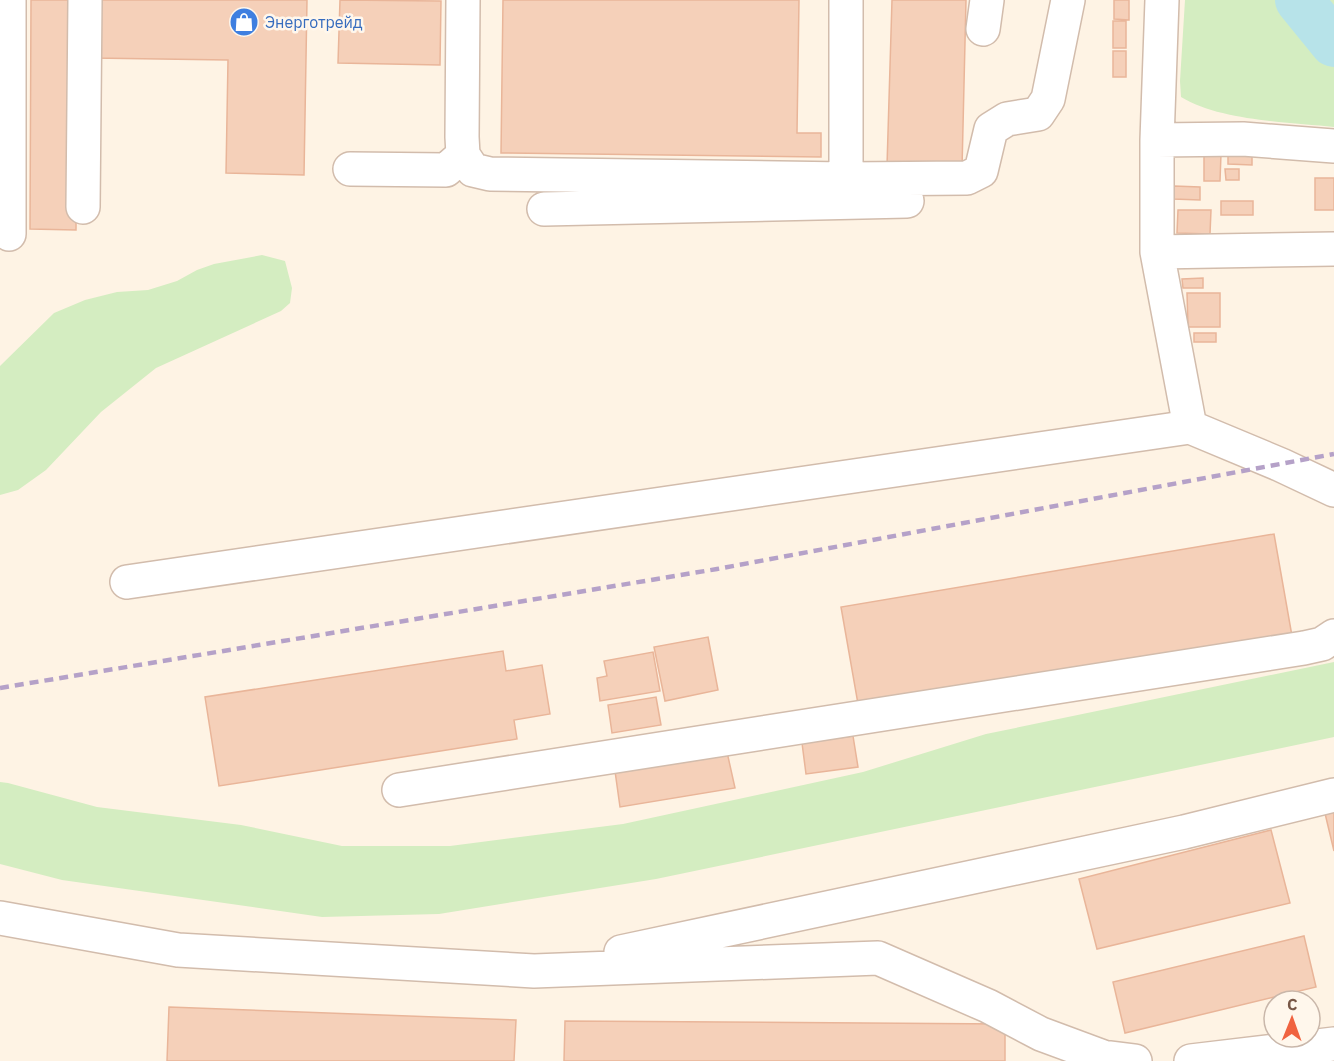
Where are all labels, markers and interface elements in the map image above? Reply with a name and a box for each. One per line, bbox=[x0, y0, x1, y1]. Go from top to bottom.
shop icon: Энерготрейд bbox=[228, 6, 260, 38]
place label: Энерготрейд bbox=[265, 12, 363, 32]
north arrow bbox=[1262, 989, 1322, 1049]
text: С bbox=[1287, 994, 1298, 1014]

